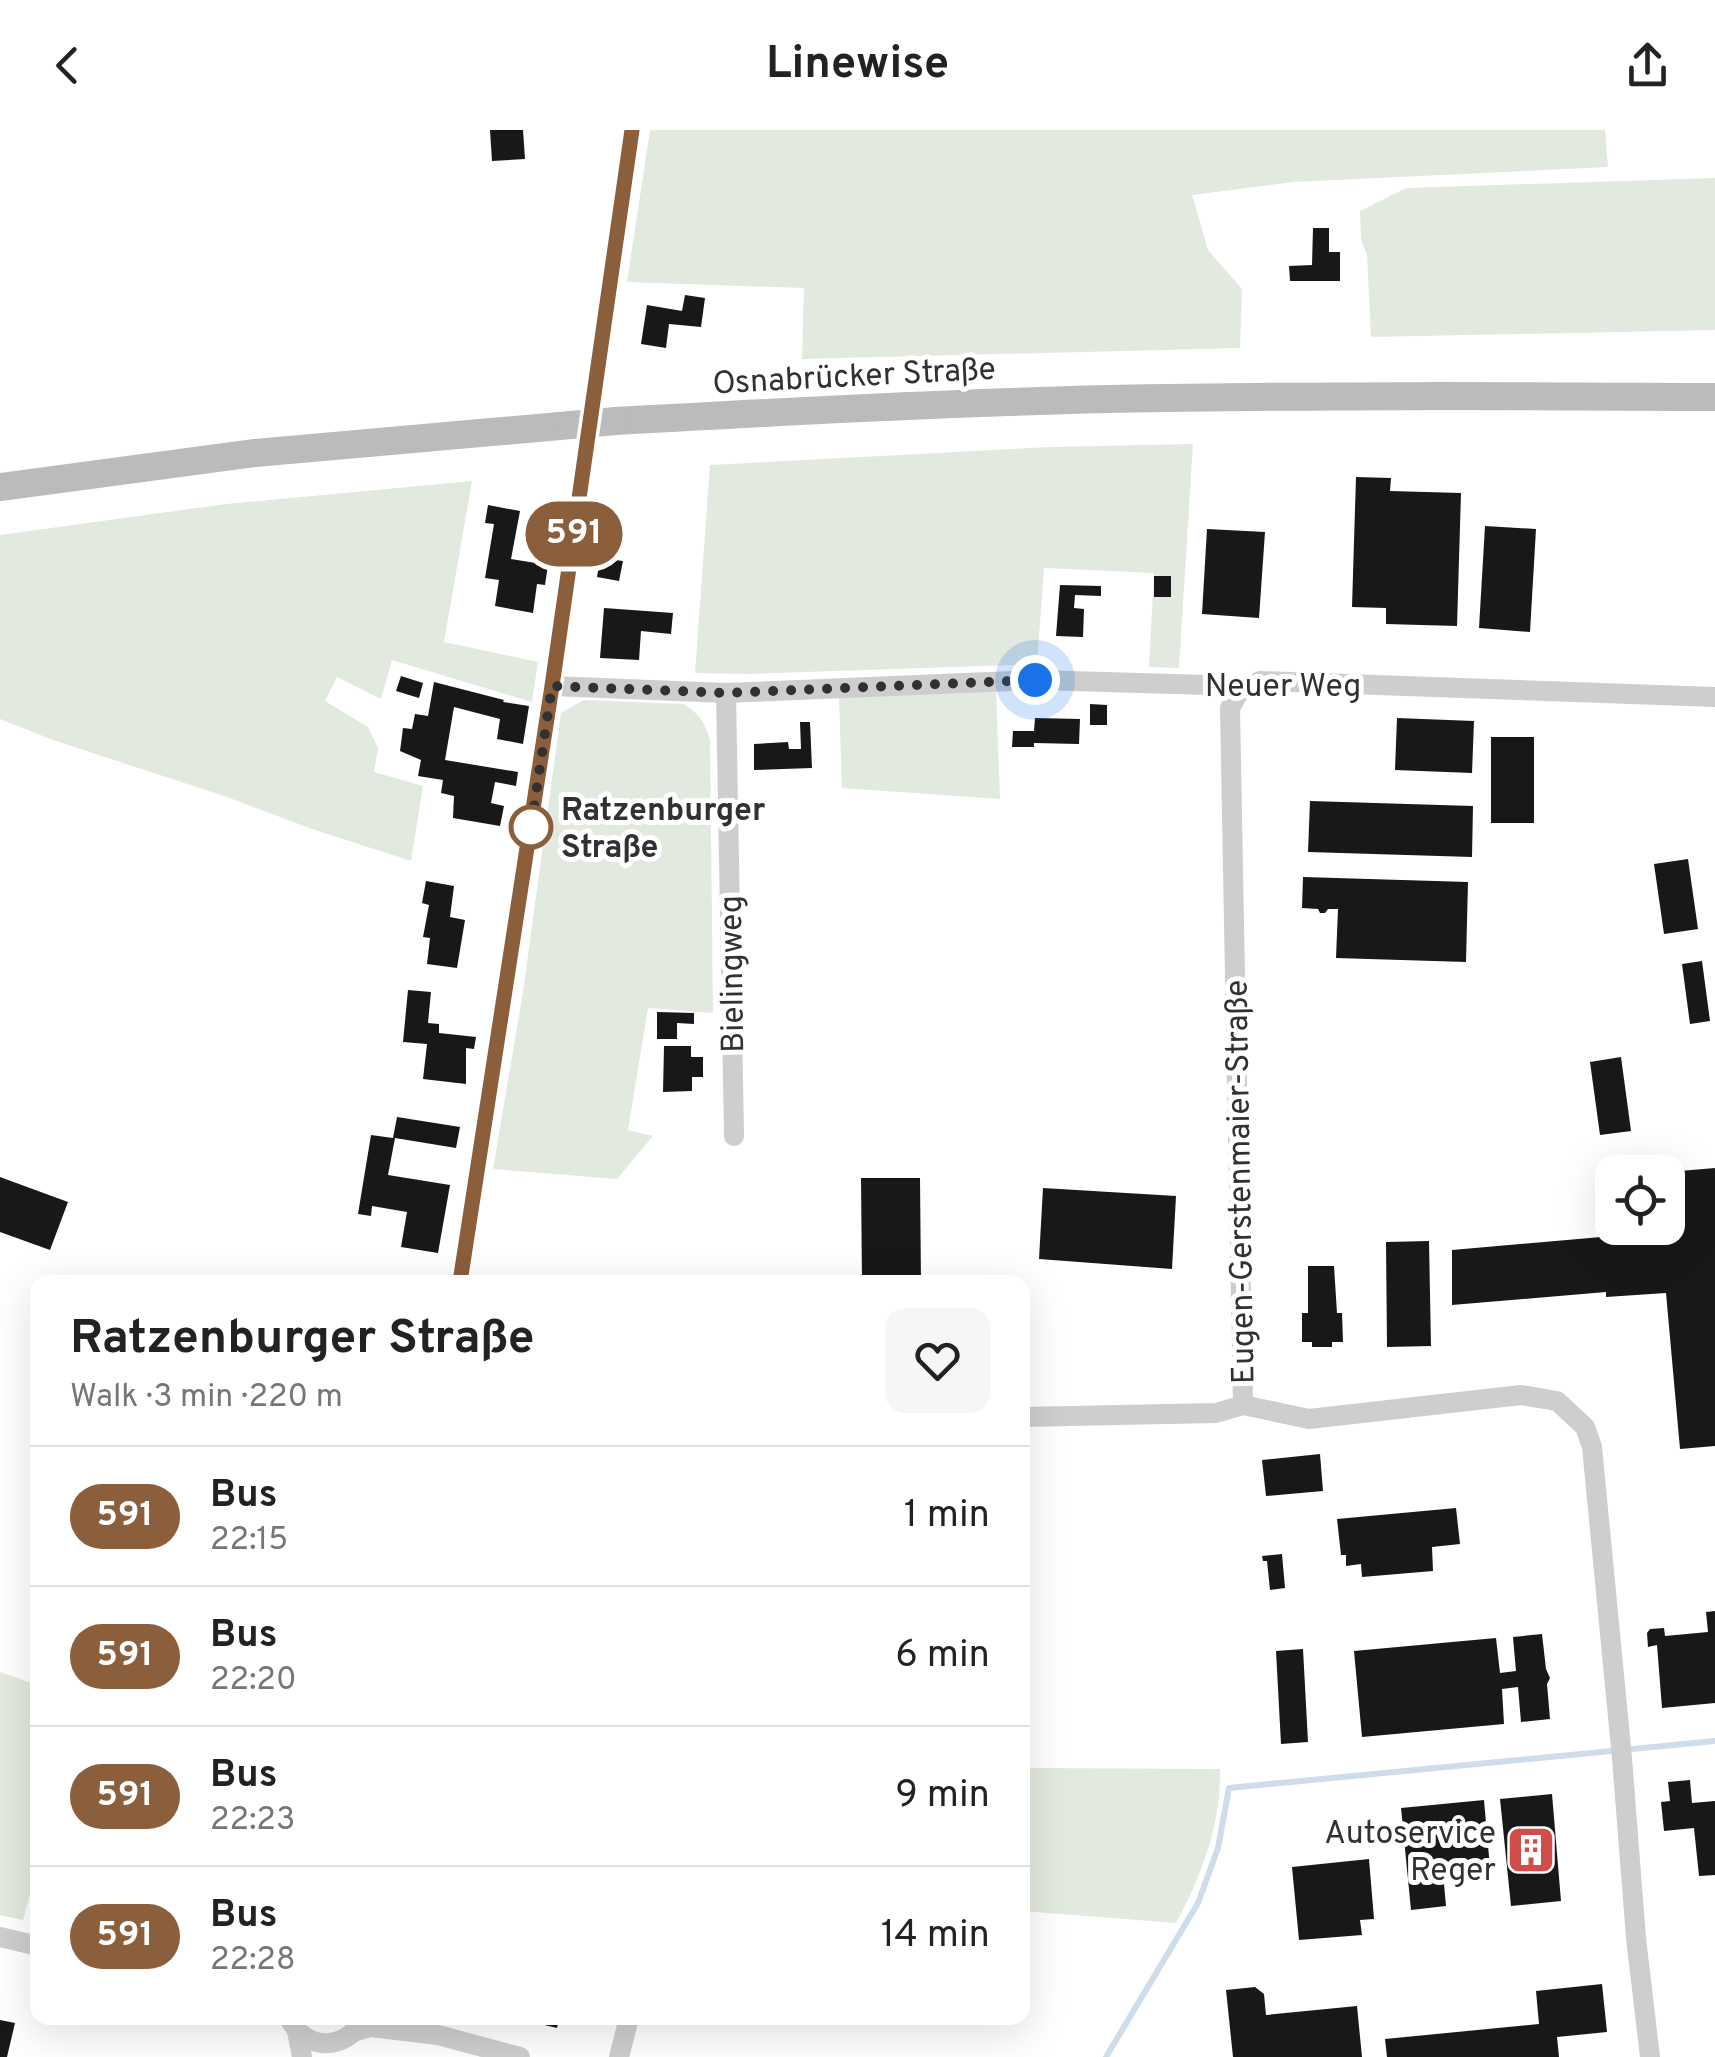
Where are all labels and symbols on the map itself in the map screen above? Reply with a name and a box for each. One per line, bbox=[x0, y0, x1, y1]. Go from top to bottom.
street label: Osnabrücker Straße bbox=[712, 351, 997, 405]
line badge: 591 bbox=[516, 502, 632, 566]
your location bbox=[1010, 655, 1060, 705]
street label: Neuer Weg bbox=[1205, 668, 1361, 708]
place label: Ratzenburger Straße bbox=[561, 792, 765, 869]
marker: Ratzenburger Straße bbox=[510, 806, 552, 848]
street label: Bielingweg bbox=[713, 895, 755, 1053]
street label: Eugen-Gerstenmaier-Straße bbox=[1218, 979, 1266, 1384]
place label: Autoservice Reger bbox=[1324, 1815, 1496, 1892]
building icon: Autoservice Reger bbox=[1505, 1824, 1557, 1876]

